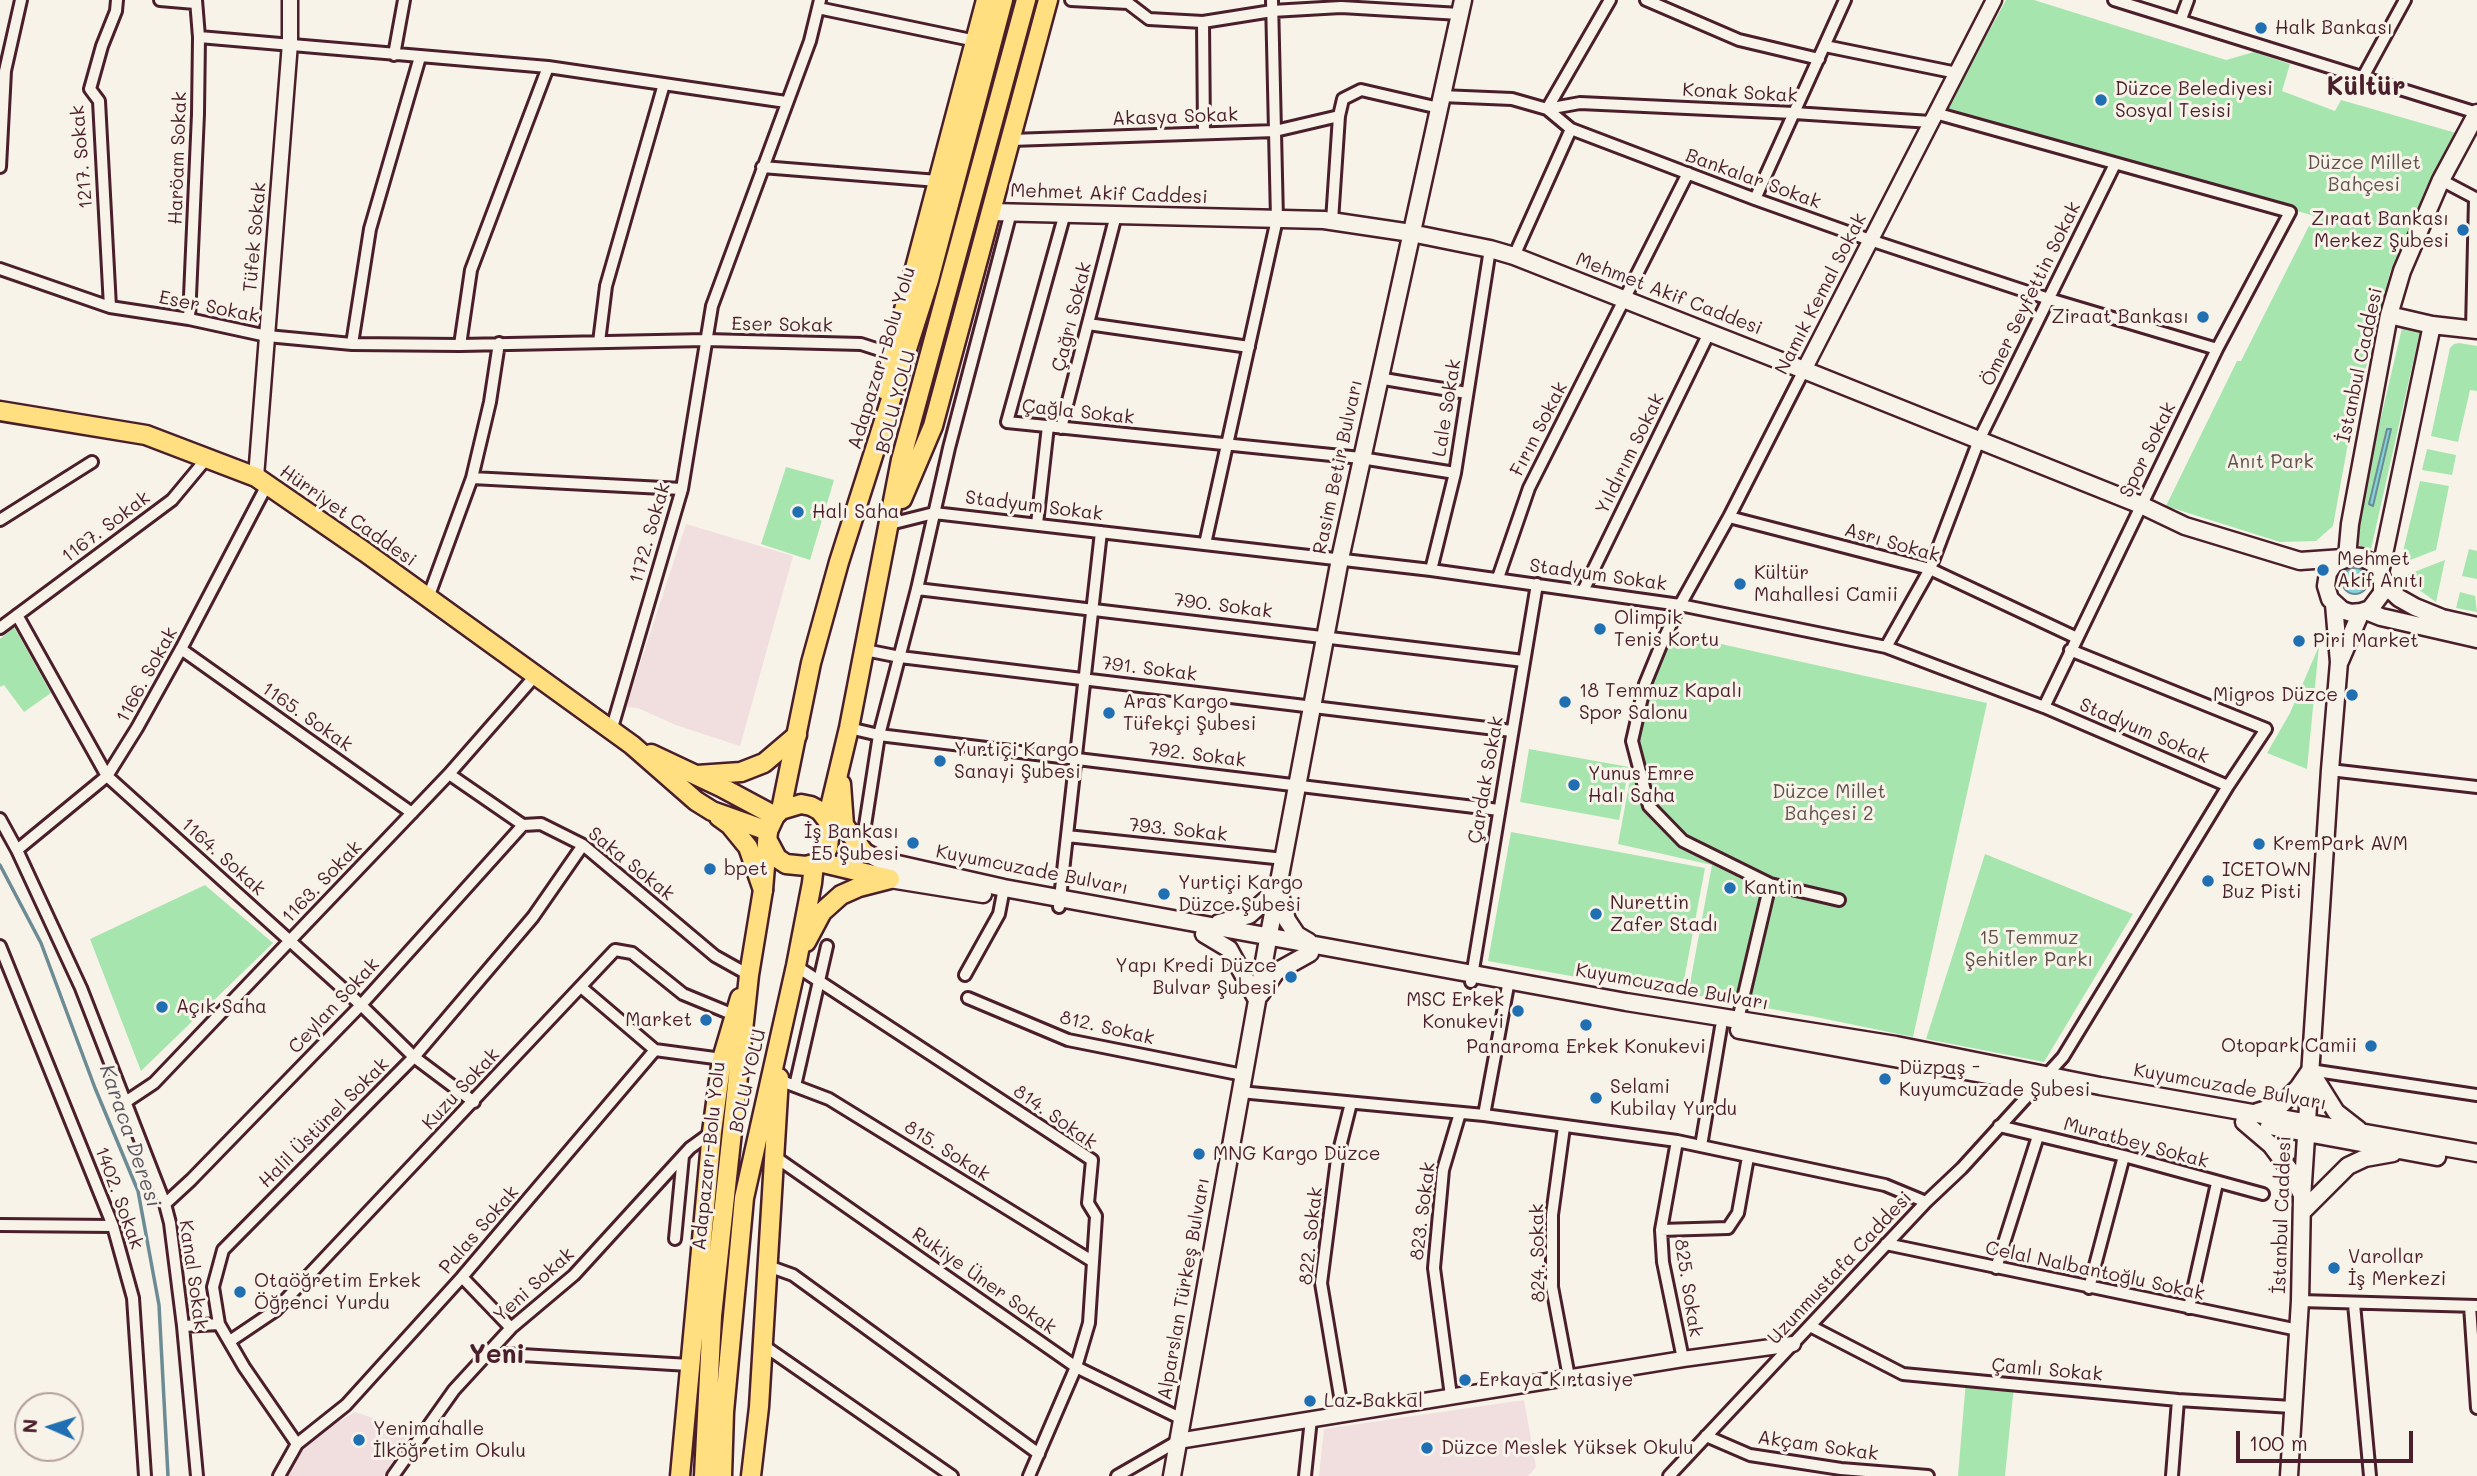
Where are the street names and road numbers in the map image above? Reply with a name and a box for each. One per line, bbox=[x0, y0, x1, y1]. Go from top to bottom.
street label: Konak Sokak bbox=[1682, 79, 1798, 107]
street label: Haröam Sokak bbox=[164, 91, 192, 225]
street label: Akasya Sokak bbox=[1112, 103, 1238, 131]
street label: 1217. Sokak bbox=[66, 104, 98, 210]
street label: Bankalar Sokak bbox=[1682, 144, 1824, 214]
street label: Mehmet Akif Caddesi bbox=[1010, 179, 1208, 209]
street label: Tüfek Sokak bbox=[239, 181, 271, 293]
street label: Ömer Seyfettin Sokak bbox=[1976, 198, 2086, 390]
street label: Namık Kemal Sokak bbox=[1770, 209, 1872, 379]
street label: Mehmet Akif Caddesi bbox=[1573, 248, 1765, 340]
street label: Çağrı Sokak bbox=[1047, 260, 1097, 374]
street label: Adapazarı-Bolu Yolu bbox=[843, 264, 921, 452]
street label: İstanbul Caddesi bbox=[2332, 285, 2388, 445]
street label: Eser Sokak bbox=[157, 286, 261, 328]
street label: Eser Sokak bbox=[731, 313, 833, 337]
street label: BOLU YOLU bbox=[871, 348, 921, 456]
street label: Lale Sokak bbox=[1428, 358, 1466, 458]
street label: Rasim Betir Bulvarı bbox=[1308, 378, 1368, 556]
street label: Fırın Sokak bbox=[1506, 378, 1572, 480]
street label: Yıldırım Sokak bbox=[1591, 390, 1669, 518]
street label: Çağla Sokak bbox=[1021, 395, 1135, 429]
street label: Spor Sokak bbox=[2115, 399, 2181, 501]
street label: Hürriyet Caddesi bbox=[275, 460, 421, 572]
street label: 1172. Sokak bbox=[625, 480, 675, 586]
street label: 1167. Sokak bbox=[57, 486, 155, 568]
street label: Stadyum Sokak bbox=[964, 486, 1104, 526]
street label: Asrı Sokak bbox=[1842, 519, 1942, 567]
street label: Stadyum Sokak bbox=[1528, 554, 1668, 596]
street label: 790. Sokak bbox=[1172, 589, 1274, 623]
street label: 1166. Sokak bbox=[111, 623, 183, 727]
street label: 791. Sokak bbox=[1100, 652, 1198, 686]
street label: 1165. Sokak bbox=[257, 677, 357, 757]
street label: Stadyum Sokak bbox=[2076, 693, 2212, 769]
street label: Çardak Sokak bbox=[1464, 715, 1508, 845]
street label: 792. Sokak bbox=[1147, 738, 1247, 772]
street label: 1164. Sokak bbox=[176, 813, 270, 901]
street label: 793. Sokak bbox=[1128, 814, 1228, 846]
street label: Saka Sokak bbox=[583, 822, 679, 906]
street label: 1163. Sokak bbox=[277, 836, 367, 928]
street label: Kuyumcuzade Bulvarı bbox=[934, 840, 1130, 900]
street label: Ceylan Sokak bbox=[284, 953, 384, 1059]
street label: Kuyumcuzade Bulvarı bbox=[1574, 959, 1770, 1015]
street label: 812. Sokak bbox=[1058, 1006, 1156, 1050]
street label: BOLU YOLU bbox=[725, 1027, 771, 1135]
street label: Kuzu Sokak bbox=[418, 1044, 504, 1134]
street label: Halil Üstünel Sokak bbox=[254, 1053, 394, 1193]
street label: Kuyumcuzade Bulvarı bbox=[2132, 1059, 2328, 1115]
street label: Adapazarı-Bolu Yolu bbox=[688, 1060, 730, 1252]
street label: 814. Sokak bbox=[1009, 1080, 1101, 1154]
street label: Muratbey Sokak bbox=[2061, 1113, 2211, 1173]
street label: 815. Sokak bbox=[900, 1116, 994, 1186]
street label: İstanbul Caddesi bbox=[2268, 1136, 2296, 1294]
street label: 1402. Sokak bbox=[90, 1144, 148, 1252]
street label: 823. Sokak bbox=[1406, 1161, 1440, 1261]
street label: Alparslan Türkeş Bulvarı bbox=[1153, 1176, 1215, 1402]
street label: Palas Sokak bbox=[435, 1181, 523, 1279]
street label: 822. Sokak bbox=[1295, 1186, 1327, 1286]
street label: Uzunmustafa Caddesi bbox=[1763, 1187, 1917, 1349]
street label: 824. Sokak bbox=[1526, 1203, 1550, 1303]
street label: Kanal Sokak bbox=[174, 1219, 212, 1331]
street label: Rukiye Üner Sokak bbox=[908, 1223, 1060, 1339]
street label: 825. Sokak bbox=[1669, 1237, 1707, 1339]
street label: Celal Nalbantoğlu Sokak bbox=[1983, 1237, 2207, 1305]
street label: Yeni Sokak bbox=[489, 1243, 579, 1327]
street label: Çamlı Sokak bbox=[1991, 1354, 2103, 1386]
street label: Akçam Sokak bbox=[1756, 1426, 1880, 1466]

